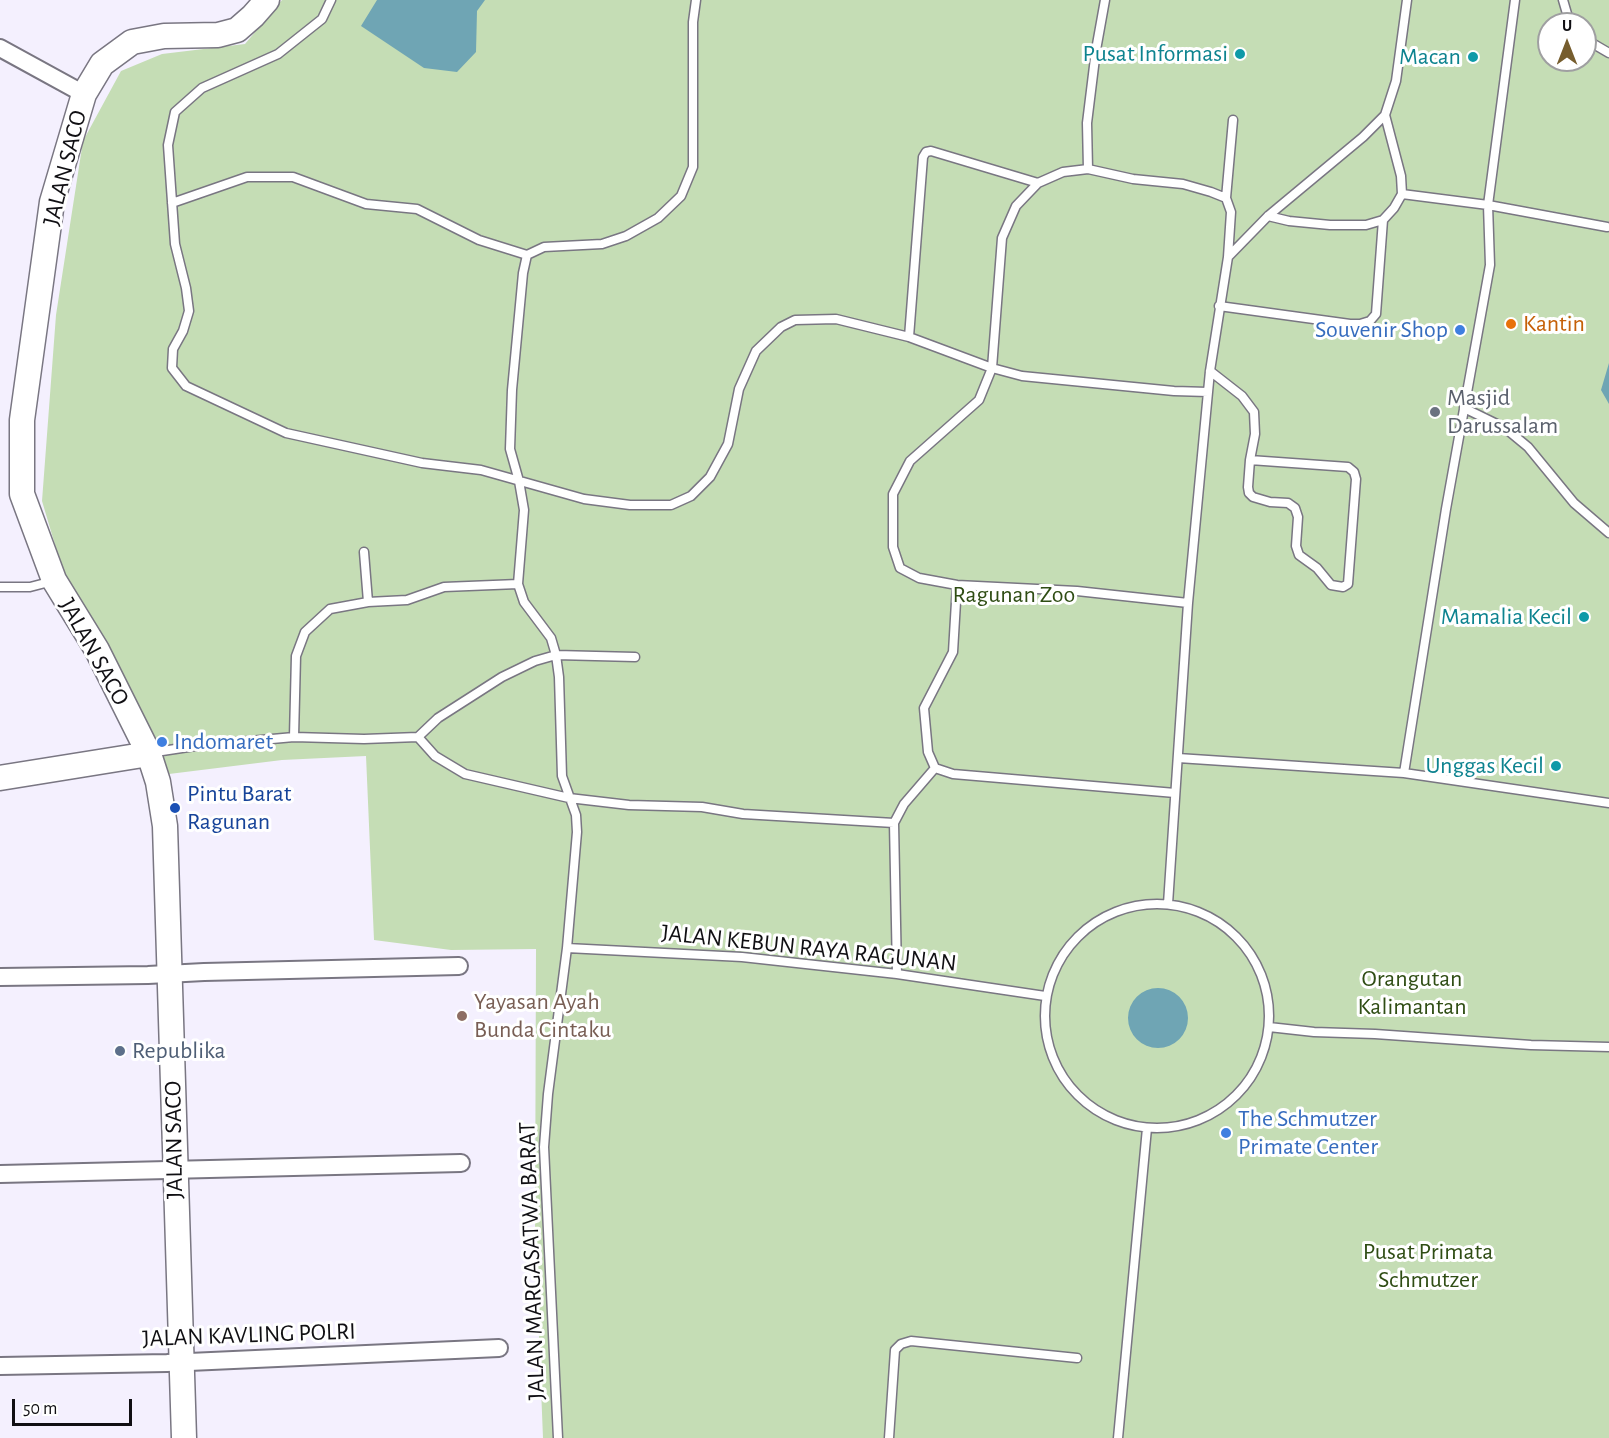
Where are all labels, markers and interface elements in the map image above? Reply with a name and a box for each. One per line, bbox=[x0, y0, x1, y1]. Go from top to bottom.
north arrow bbox=[1537, 12, 1597, 72]
text: U bbox=[1562, 18, 1572, 34]
place label: Pusat Informasi bbox=[1083, 40, 1228, 68]
place label: Macan bbox=[1399, 43, 1461, 71]
marker: Pusat Informasi bbox=[1233, 47, 1247, 61]
marker: Macan bbox=[1466, 50, 1480, 64]
street label: JALAN SACO bbox=[37, 107, 93, 229]
place label: Kantin bbox=[1523, 310, 1585, 338]
place label: Souvenir Shop bbox=[1315, 316, 1448, 344]
marker: Kantin bbox=[1504, 317, 1518, 331]
marker: Souvenir Shop bbox=[1453, 323, 1467, 337]
place label: Masjid Darussalam bbox=[1447, 384, 1558, 440]
marker: Masjid Darussalam bbox=[1428, 405, 1442, 419]
park label: Ragunan Zoo bbox=[953, 581, 1075, 609]
street label: JALAN SACO bbox=[53, 593, 135, 711]
place label: Mamalia Kecil bbox=[1441, 603, 1572, 631]
marker: Mamalia Kecil bbox=[1577, 610, 1591, 624]
place label: Indomaret bbox=[174, 728, 273, 756]
marker: Indomaret bbox=[155, 735, 169, 749]
place label: Unggas Kecil bbox=[1425, 752, 1544, 780]
marker: Unggas Kecil bbox=[1549, 759, 1563, 773]
place label: Pintu Barat Ragunan bbox=[187, 780, 292, 836]
marker: Pintu Barat Ragunan bbox=[168, 801, 182, 815]
street label: JALAN KEBUN RAYA RAGUNAN bbox=[660, 918, 958, 978]
park label: Orangutan Kalimantan bbox=[1357, 965, 1467, 1021]
place label: Yayasan Ayah Bunda Cintaku bbox=[474, 988, 611, 1044]
marker: Yayasan Ayah Bunda Cintaku bbox=[455, 1009, 469, 1023]
place label: Republika bbox=[132, 1037, 226, 1065]
marker: Republika bbox=[113, 1044, 127, 1058]
street label: JALAN SACO bbox=[159, 1081, 189, 1199]
place label: The Schmutzer Primate Center bbox=[1238, 1105, 1378, 1161]
street label: JALAN MARGASATWA BARAT bbox=[513, 1121, 551, 1401]
marker: The Schmutzer Primate Center bbox=[1219, 1126, 1233, 1140]
park label: Pusat Primata Schmutzer bbox=[1363, 1238, 1493, 1294]
street label: JALAN KAVLING POLRI bbox=[142, 1317, 356, 1353]
scale bar bbox=[15, 1387, 135, 1425]
text: 50 m bbox=[23, 1400, 57, 1418]

